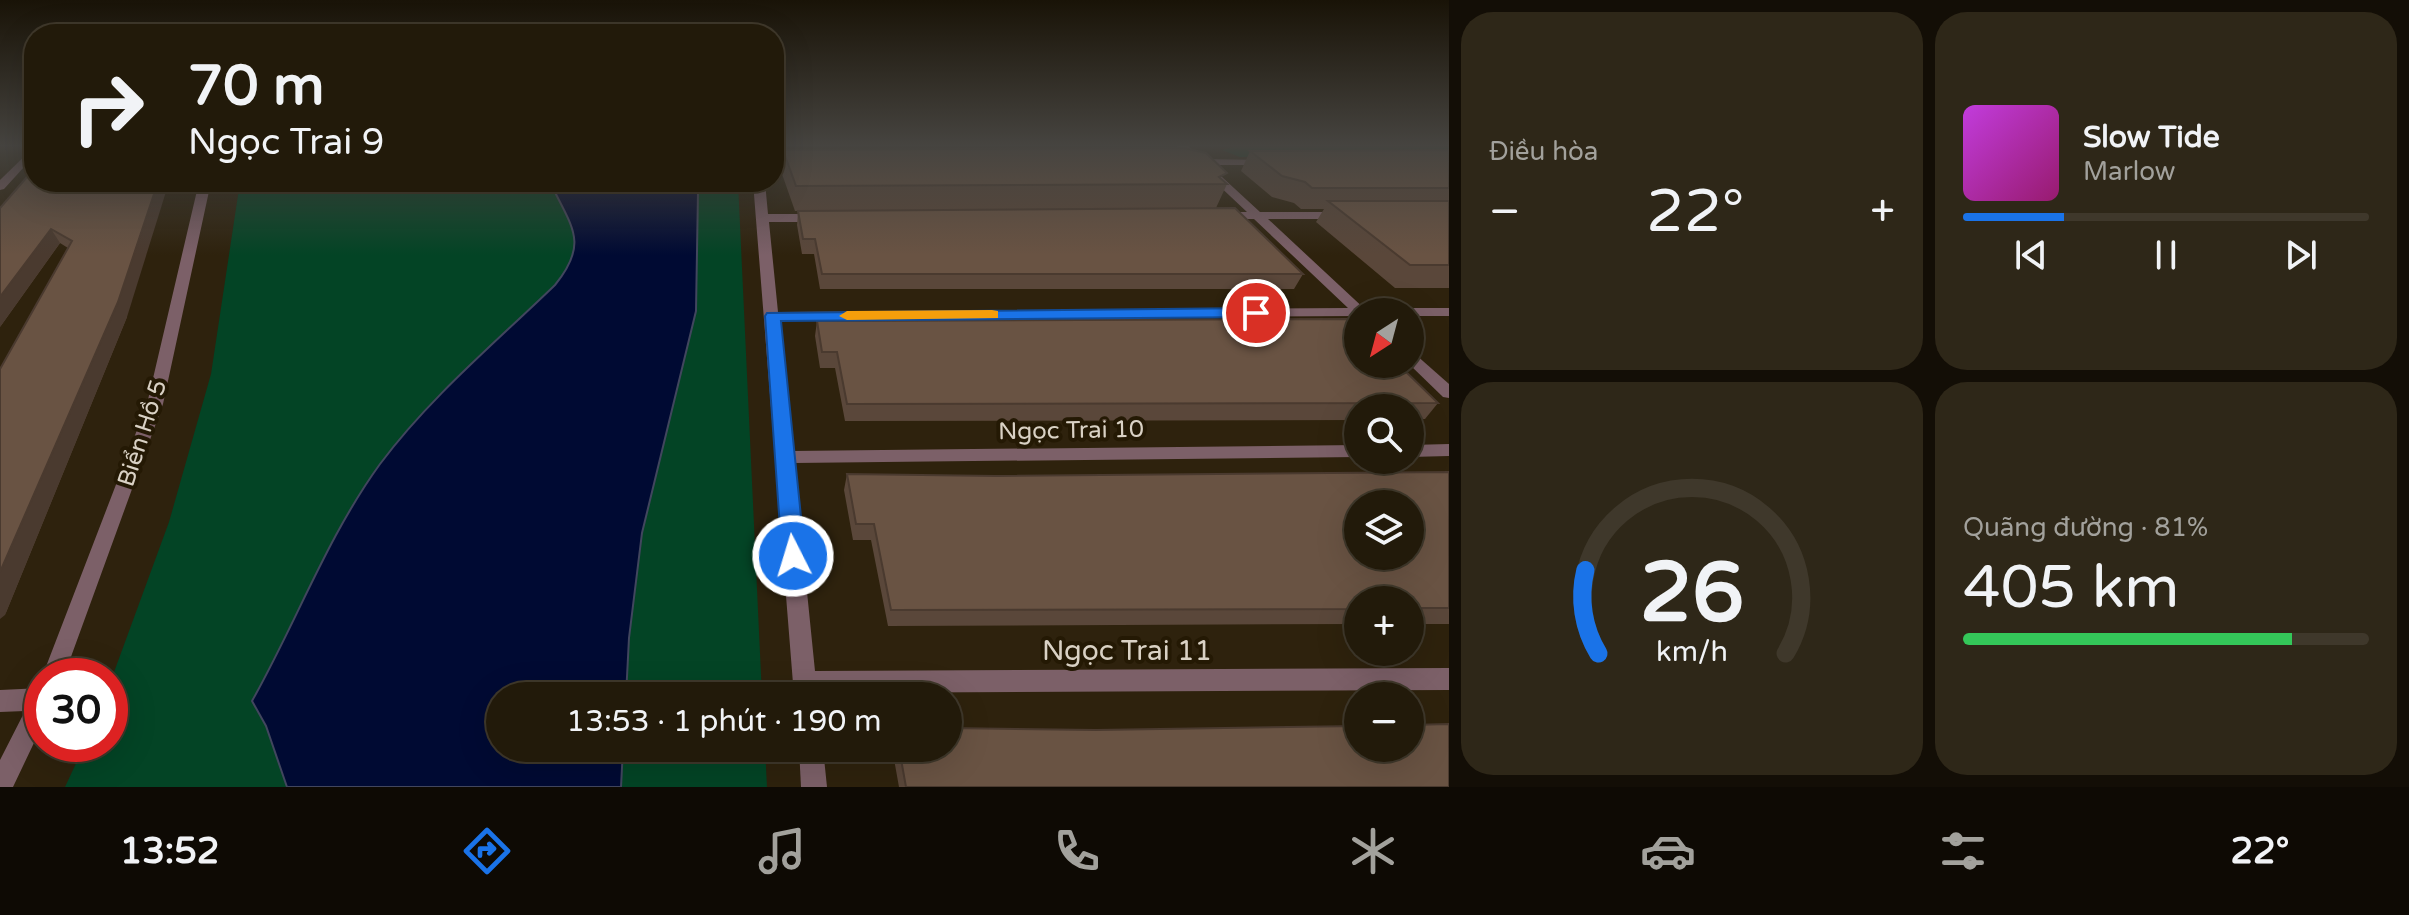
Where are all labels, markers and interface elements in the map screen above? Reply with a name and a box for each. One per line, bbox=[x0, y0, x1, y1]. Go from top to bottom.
text: 70 m bbox=[188, 53, 324, 120]
icon: right bbox=[56, 56, 160, 160]
text: Slow Tide bbox=[2083, 119, 2220, 156]
text: Ngọc Trai 9 bbox=[188, 121, 384, 164]
text: Điều hòa bbox=[1489, 136, 1598, 167]
text: Marlow bbox=[2083, 156, 2175, 187]
text: 22° bbox=[1646, 176, 1744, 248]
text: − bbox=[1489, 186, 1520, 239]
text: + bbox=[1870, 186, 1895, 239]
icon: previous bbox=[2009, 233, 2053, 277]
icon: pause bbox=[2144, 233, 2188, 277]
icon: next bbox=[2279, 233, 2323, 277]
pin bbox=[1222, 279, 1290, 347]
icon: arrive bbox=[1234, 291, 1278, 335]
north arrow bbox=[1344, 298, 1424, 378]
map controls bbox=[1344, 298, 1424, 762]
street label: Biển Hồ 5 bbox=[112, 376, 173, 490]
button: search bbox=[1344, 394, 1424, 474]
street label: Ngọc Trai 10 bbox=[998, 415, 1144, 446]
button: layers bbox=[1344, 490, 1424, 570]
text: Quãng đường · 81% bbox=[1963, 512, 2208, 543]
position arrow bbox=[751, 514, 835, 598]
text: 26 bbox=[1640, 544, 1744, 644]
text: 405 km bbox=[1963, 552, 2179, 624]
button: + bbox=[1344, 586, 1424, 666]
street label: Ngọc Trai 11 bbox=[1042, 634, 1212, 668]
text: km/h bbox=[1656, 635, 1728, 669]
speed limit sign: 30 bbox=[24, 658, 128, 762]
button: − bbox=[1344, 682, 1424, 762]
text: 13:53 · 1 phút · 190 m bbox=[566, 703, 882, 740]
icon: directions bbox=[459, 823, 515, 879]
icon: music bbox=[754, 823, 810, 879]
icon: phone bbox=[1049, 823, 1105, 879]
icon: climate bbox=[1345, 823, 1401, 879]
icon: car bbox=[1640, 823, 1696, 879]
icon: filters bbox=[1935, 823, 1991, 879]
text: 13:52 bbox=[120, 830, 219, 873]
text: 22° bbox=[2231, 830, 2289, 873]

